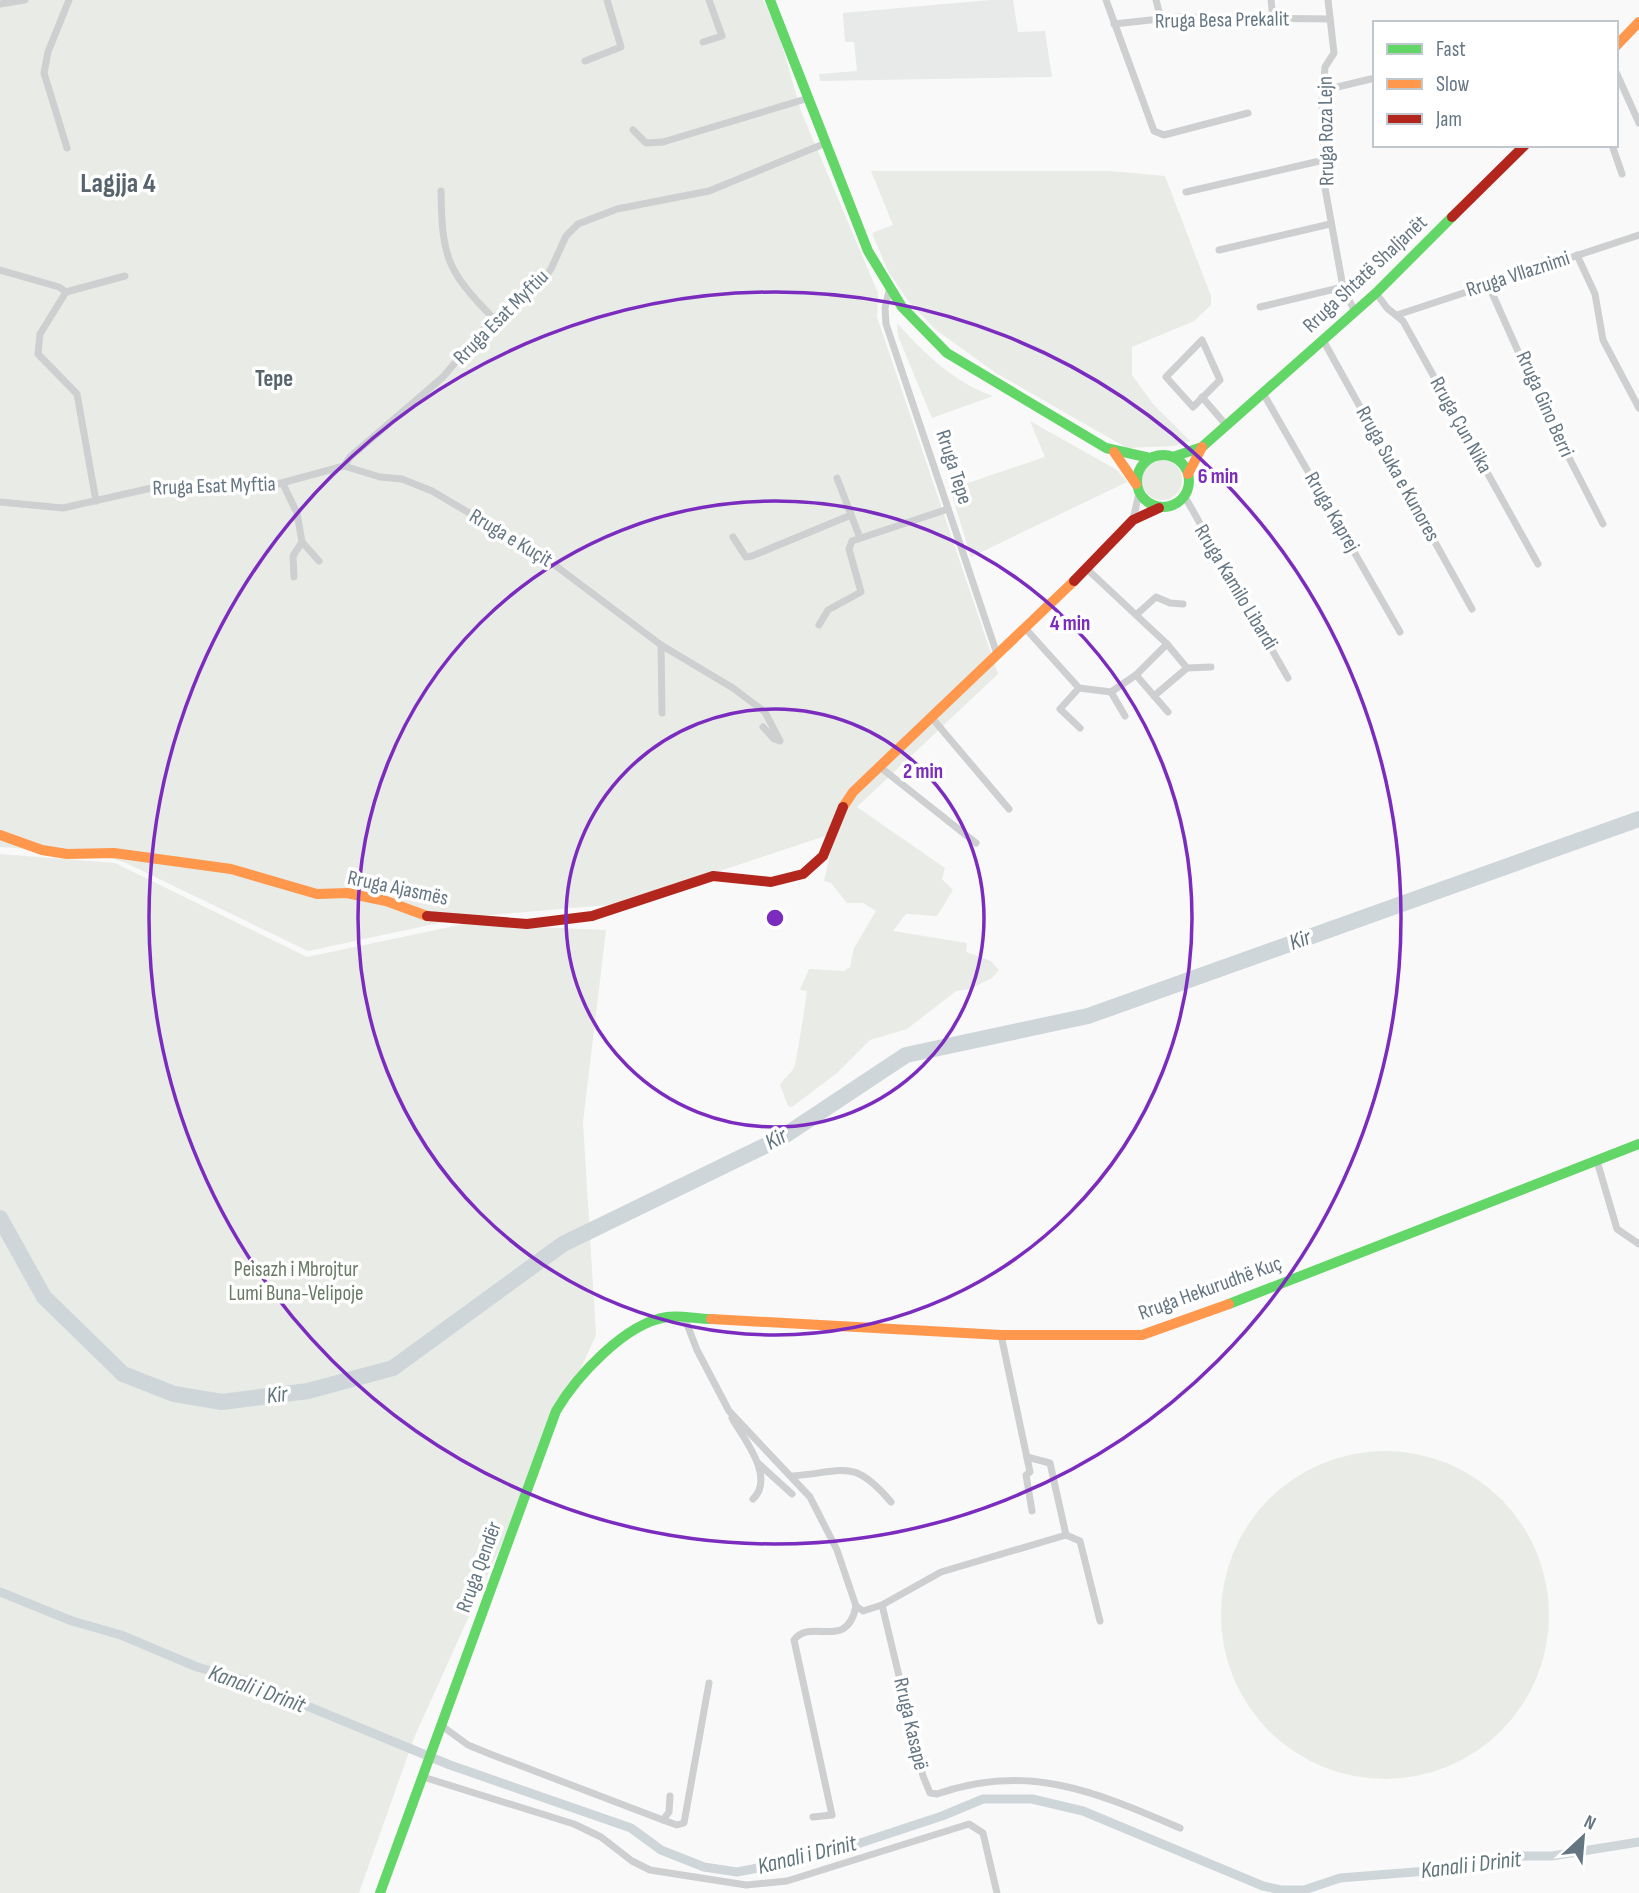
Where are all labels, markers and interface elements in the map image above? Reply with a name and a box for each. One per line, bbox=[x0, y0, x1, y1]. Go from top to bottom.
street label: Rruga Besa Prekalit bbox=[1155, 6, 1289, 34]
legend bbox=[1373, 21, 1618, 147]
text: Fast bbox=[1436, 37, 1466, 62]
text: Slow bbox=[1436, 72, 1470, 97]
street label: Rruga Roza Lejn bbox=[1313, 76, 1339, 186]
text: Jam bbox=[1435, 107, 1462, 132]
district label: Lagjja 4 bbox=[80, 167, 156, 200]
street label: Rruga Shtatë Shaljanët bbox=[1298, 210, 1432, 338]
street label: Rruga Vllaznimi bbox=[1463, 246, 1573, 302]
street label: Rruga Esat Myftiu bbox=[448, 264, 554, 370]
street label: Rruga Gino Berri bbox=[1511, 347, 1579, 461]
district label: Tepe bbox=[255, 365, 293, 393]
street label: Rruga Çun Nika bbox=[1424, 373, 1498, 477]
street label: Rruga Suka e Kunores bbox=[1351, 402, 1445, 546]
street label: Rruga Tepe bbox=[930, 427, 978, 507]
text: 6 min bbox=[1198, 464, 1238, 489]
street label: Rruga Kaprej bbox=[1299, 468, 1365, 556]
street label: Rruga Esat Myftia bbox=[152, 471, 276, 501]
street label: Rruga e Kuçit bbox=[465, 503, 557, 573]
street label: Rruga Kamilo Libardi bbox=[1189, 520, 1283, 654]
text: 4 min bbox=[1050, 611, 1090, 636]
text: 2 min bbox=[903, 759, 943, 784]
street label: Rruga Ajasmës bbox=[345, 865, 451, 911]
centre of rings bbox=[763, 906, 787, 930]
water label: Kir bbox=[1285, 923, 1316, 957]
water label: Kir bbox=[760, 1121, 793, 1156]
street label: Rruga Hekurudhë Kuç bbox=[1135, 1250, 1285, 1326]
park label: Peisazh i Mbrojtur Lumi Buna-Velipoje bbox=[229, 1257, 363, 1306]
water label: Kir bbox=[265, 1380, 291, 1410]
street label: Rruga Qendër bbox=[451, 1518, 507, 1616]
water label: Kanali i Drinit bbox=[205, 1659, 310, 1720]
street label: Rruga Kasapë bbox=[888, 1675, 934, 1773]
north arrow bbox=[1548, 1802, 1618, 1872]
text: N bbox=[1580, 1811, 1599, 1836]
water label: Kanali i Drinit bbox=[755, 1829, 860, 1881]
water label: Kanali i Drinit bbox=[1419, 1845, 1524, 1885]

